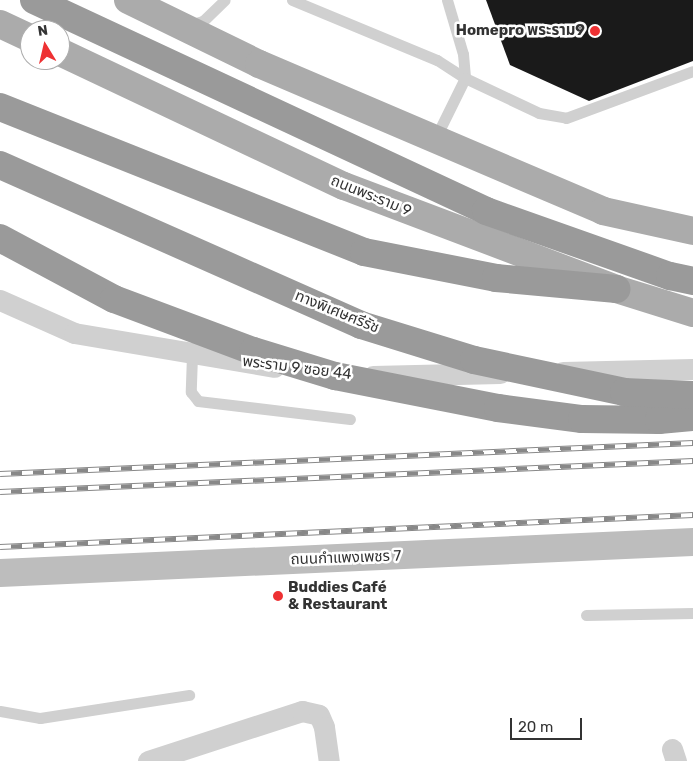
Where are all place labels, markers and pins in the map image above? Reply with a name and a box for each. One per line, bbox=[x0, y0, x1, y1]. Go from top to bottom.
place label: Homepro พระราม9 bbox=[456, 22, 585, 40]
marker: Homepro พระราม9 bbox=[589, 25, 601, 37]
place label: Buddies Café & Restaurant bbox=[288, 578, 387, 613]
marker: Buddies Café & Restaurant bbox=[272, 590, 284, 602]

